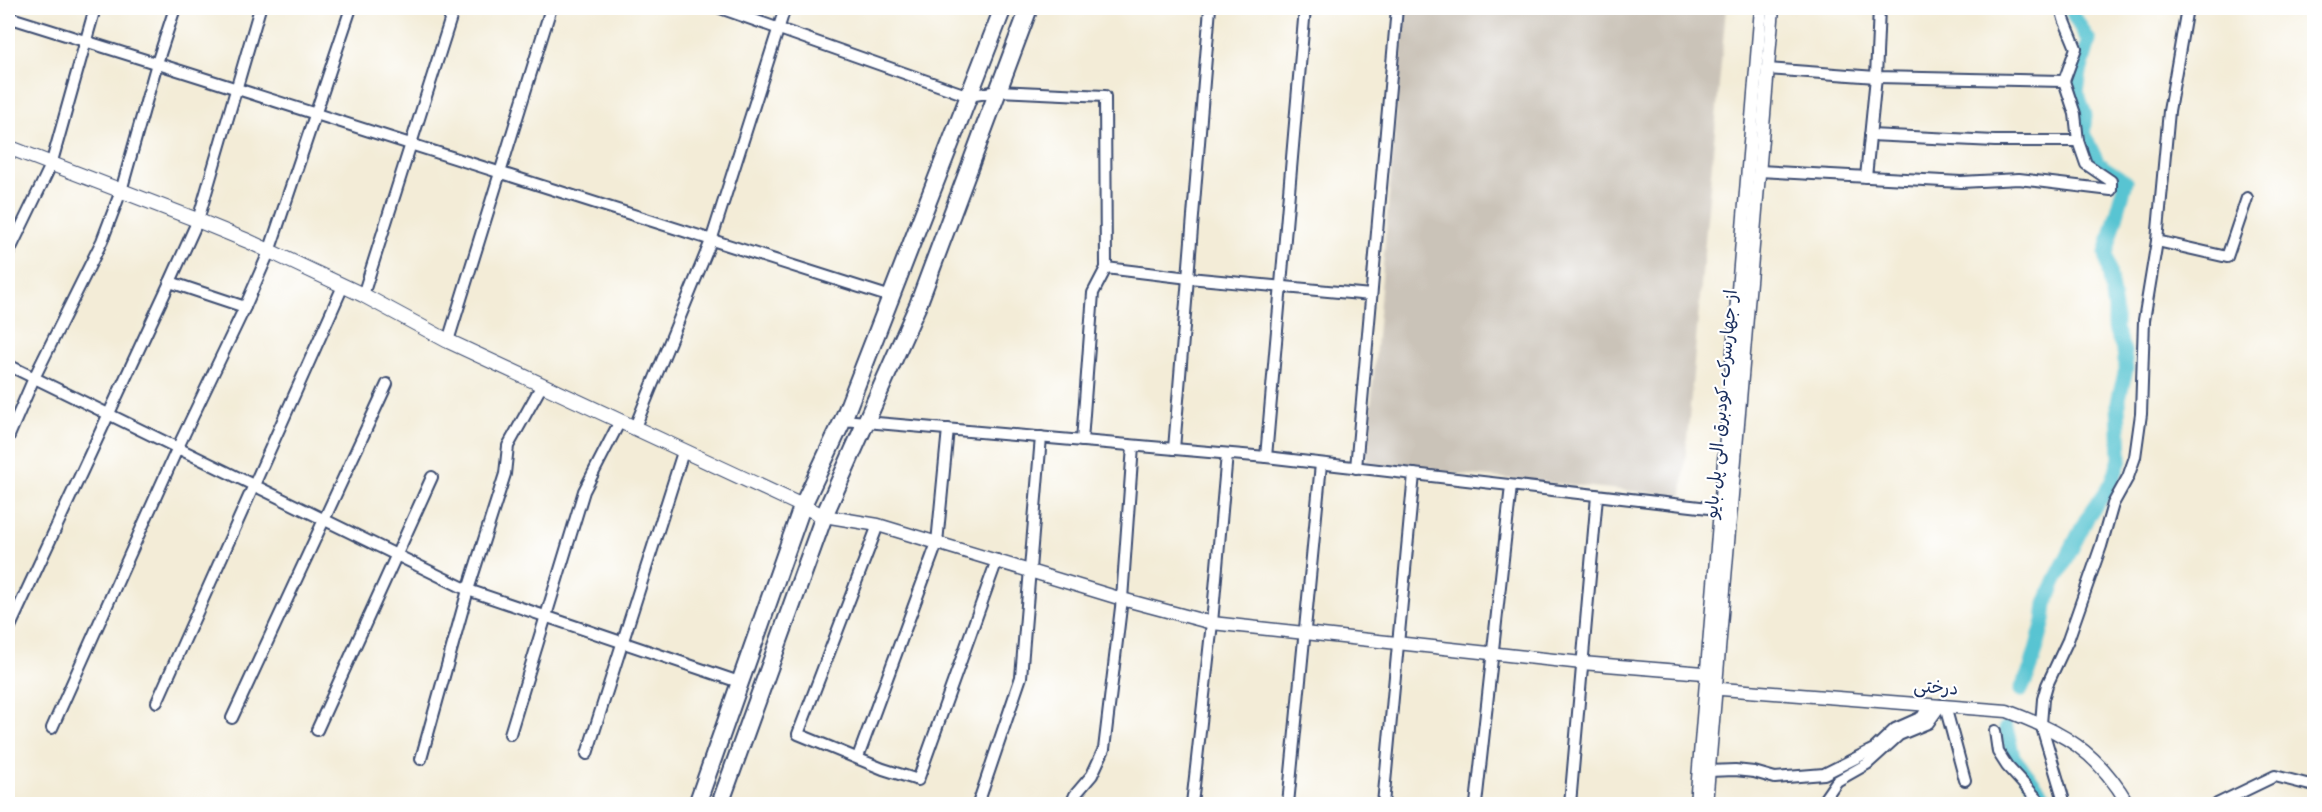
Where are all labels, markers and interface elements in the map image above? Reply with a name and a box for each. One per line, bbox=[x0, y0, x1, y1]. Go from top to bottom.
street label: از جهارسرک-کودبرق الی پل بایو bbox=[1699, 289, 1743, 521]
street label: درختی bbox=[1913, 673, 1959, 701]

